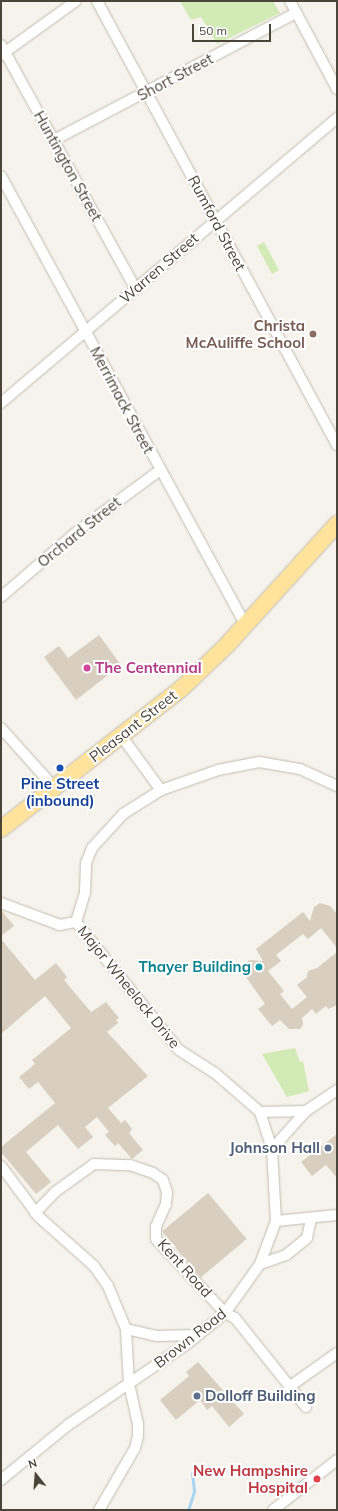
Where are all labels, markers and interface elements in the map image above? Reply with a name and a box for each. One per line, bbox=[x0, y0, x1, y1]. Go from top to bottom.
scale bar bbox=[194, 16, 273, 42]
text: 50 m bbox=[199, 23, 227, 38]
street label: Short Street bbox=[134, 50, 216, 104]
street label: Huntington Street bbox=[30, 108, 106, 224]
street label: Rumford Street bbox=[184, 172, 250, 274]
street label: Warren Street bbox=[116, 229, 202, 307]
place label: Christa McAuliffe School bbox=[186, 316, 305, 351]
marker: Christa McAuliffe School bbox=[308, 329, 318, 339]
street label: Merrimack Street bbox=[86, 344, 158, 456]
street label: Orchard Street bbox=[34, 493, 124, 571]
place label: The Centennial bbox=[95, 659, 202, 677]
marker: The Centennial bbox=[82, 663, 92, 673]
street label: Pleasant Street bbox=[86, 686, 180, 766]
marker: Pine Street (inbound) bbox=[55, 763, 65, 773]
place label: Pine Street (inbound) bbox=[21, 774, 99, 809]
street label: Major Wheelock Drive bbox=[74, 922, 184, 1052]
place label: Thayer Building bbox=[139, 958, 251, 976]
marker: Thayer Building bbox=[254, 962, 264, 972]
place label: Johnson Hall bbox=[229, 1139, 320, 1157]
marker: Johnson Hall bbox=[323, 1143, 333, 1153]
street label: Kent Road bbox=[154, 1235, 216, 1301]
street label: Brown Road bbox=[150, 1304, 230, 1372]
place label: Dolloff Building bbox=[205, 1387, 315, 1405]
marker: Dolloff Building bbox=[192, 1391, 202, 1401]
north arrow bbox=[16, 1455, 56, 1495]
text: N bbox=[26, 1456, 39, 1471]
place label: New Hampshire Hospital bbox=[193, 1461, 308, 1496]
marker: New Hampshire Hospital bbox=[311, 1473, 323, 1485]

